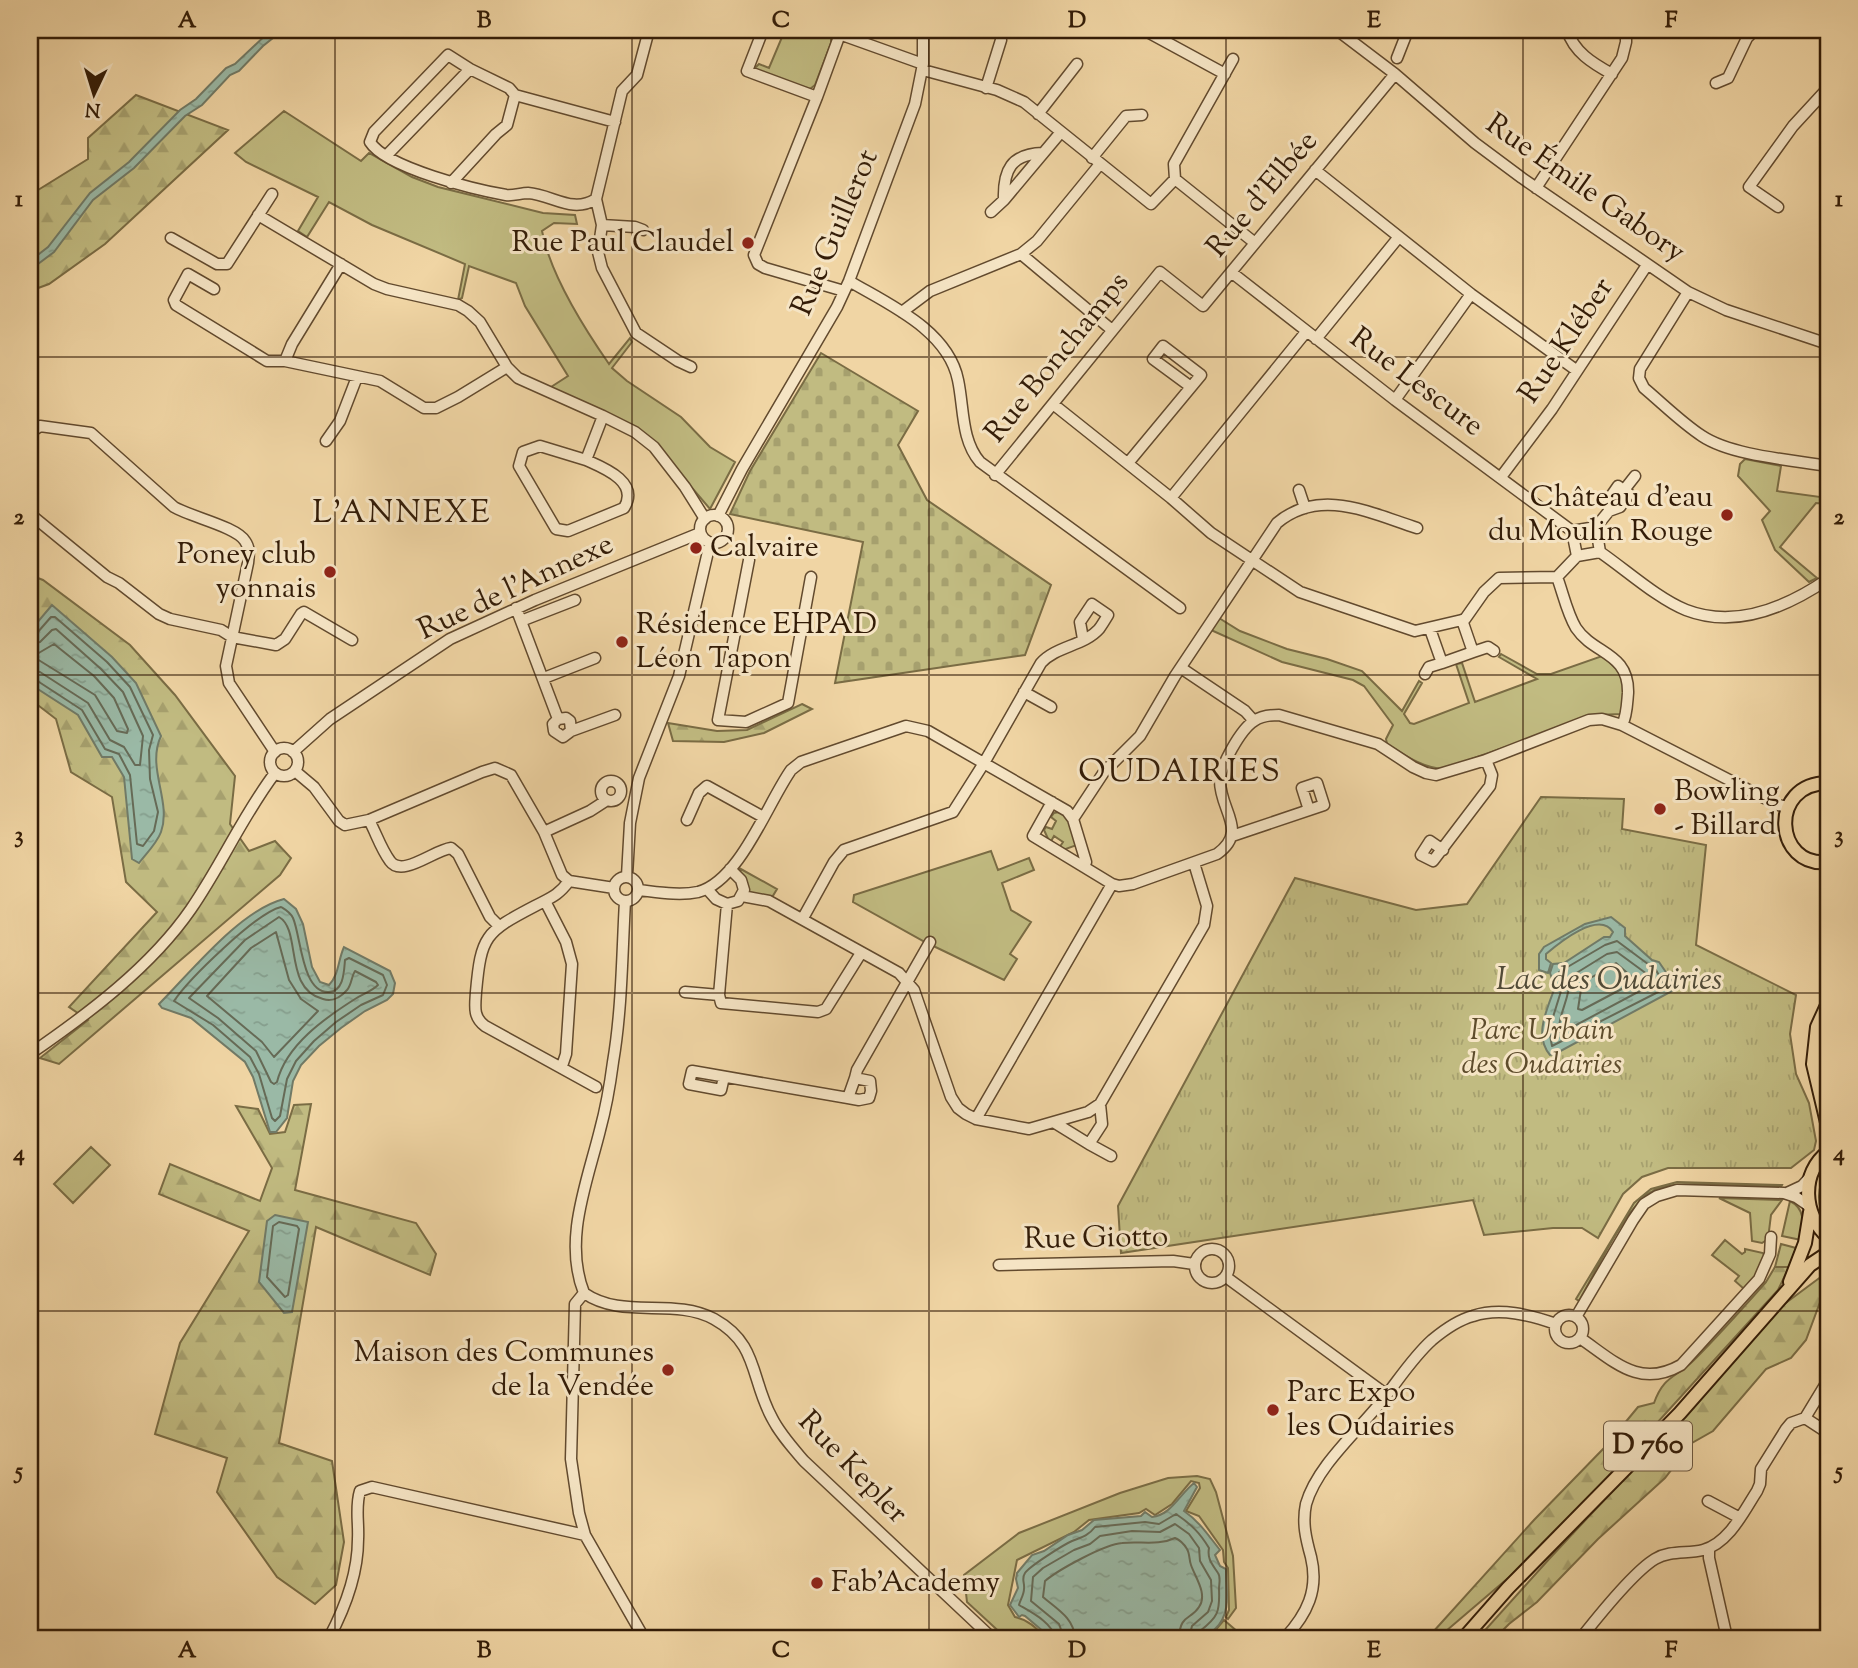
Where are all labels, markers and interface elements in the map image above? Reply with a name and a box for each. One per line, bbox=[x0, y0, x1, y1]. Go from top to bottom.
text: A bbox=[178, 5, 197, 38]
text: B bbox=[477, 5, 492, 38]
text: C bbox=[772, 5, 790, 38]
text: D bbox=[1068, 5, 1086, 38]
text: E bbox=[1367, 5, 1381, 38]
text: F bbox=[1665, 5, 1678, 38]
north arrow bbox=[60, 60, 130, 130]
text: N bbox=[84, 94, 101, 122]
street label: Rue Émile Gabory bbox=[1476, 104, 1694, 274]
street label: Rue d'Elbée bbox=[1197, 122, 1329, 268]
street label: Rue Guillerot bbox=[782, 143, 890, 323]
text: 1 bbox=[15, 184, 23, 217]
text: 1 bbox=[1835, 184, 1843, 217]
place label: Rue Paul Claudel bbox=[512, 222, 734, 265]
marker: Rue Paul Claudel bbox=[740, 235, 756, 251]
street label: Rue Bonchamps bbox=[976, 263, 1140, 453]
street label: Rue Kléber bbox=[1509, 270, 1625, 412]
street label: Rue Lescure bbox=[1340, 318, 1492, 448]
place label: Château d'eau du Moulin Rouge bbox=[1488, 477, 1713, 554]
district label: L'ANNEXE bbox=[313, 491, 491, 537]
text: 2 bbox=[14, 502, 25, 535]
text: 2 bbox=[1834, 502, 1845, 535]
marker: Château d'eau du Moulin Rouge bbox=[1719, 507, 1735, 523]
street label: Rue de l'Annexe bbox=[411, 524, 621, 652]
place label: Calvaire bbox=[710, 527, 819, 570]
place label: Poney club yonnais bbox=[177, 534, 316, 611]
marker: Calvaire bbox=[688, 540, 704, 556]
marker: Poney club yonnais bbox=[322, 564, 338, 580]
place label: Résidence EHPAD Léon Tapon bbox=[636, 604, 877, 681]
marker: Résidence EHPAD Léon Tapon bbox=[614, 634, 630, 650]
district label: OUDAIRIES bbox=[1078, 750, 1282, 796]
place label: Bowling - Billard bbox=[1674, 771, 1780, 848]
marker: Bowling - Billard bbox=[1652, 801, 1668, 817]
text: 3 bbox=[14, 820, 24, 853]
text: 3 bbox=[1834, 820, 1844, 853]
water label: Lac des Oudairies bbox=[1496, 958, 1722, 1004]
park label: Parc Urbain des Oudairies bbox=[1462, 1010, 1622, 1087]
text: 4 bbox=[12, 1138, 25, 1171]
text: 4 bbox=[1832, 1138, 1845, 1171]
street label: Rue Giotto bbox=[1023, 1216, 1169, 1262]
place label: Maison des Communes de la Vendée bbox=[353, 1332, 654, 1409]
marker: Maison des Communes de la Vendée bbox=[660, 1362, 676, 1378]
place label: Parc Expo les Oudairies bbox=[1287, 1372, 1455, 1449]
street label: Rue Kepler bbox=[787, 1402, 917, 1534]
marker: Parc Expo les Oudairies bbox=[1265, 1402, 1281, 1418]
road number: D 760 bbox=[1604, 1422, 1692, 1470]
text: 5 bbox=[13, 1456, 23, 1489]
text: 5 bbox=[1833, 1456, 1843, 1489]
place label: Fab'Academy bbox=[831, 1562, 1000, 1605]
marker: Fab'Academy bbox=[809, 1575, 825, 1591]
text: A bbox=[178, 1635, 197, 1668]
text: B bbox=[477, 1635, 492, 1668]
text: C bbox=[772, 1635, 790, 1668]
text: D bbox=[1068, 1635, 1086, 1668]
text: E bbox=[1367, 1635, 1381, 1668]
text: F bbox=[1665, 1635, 1678, 1668]

